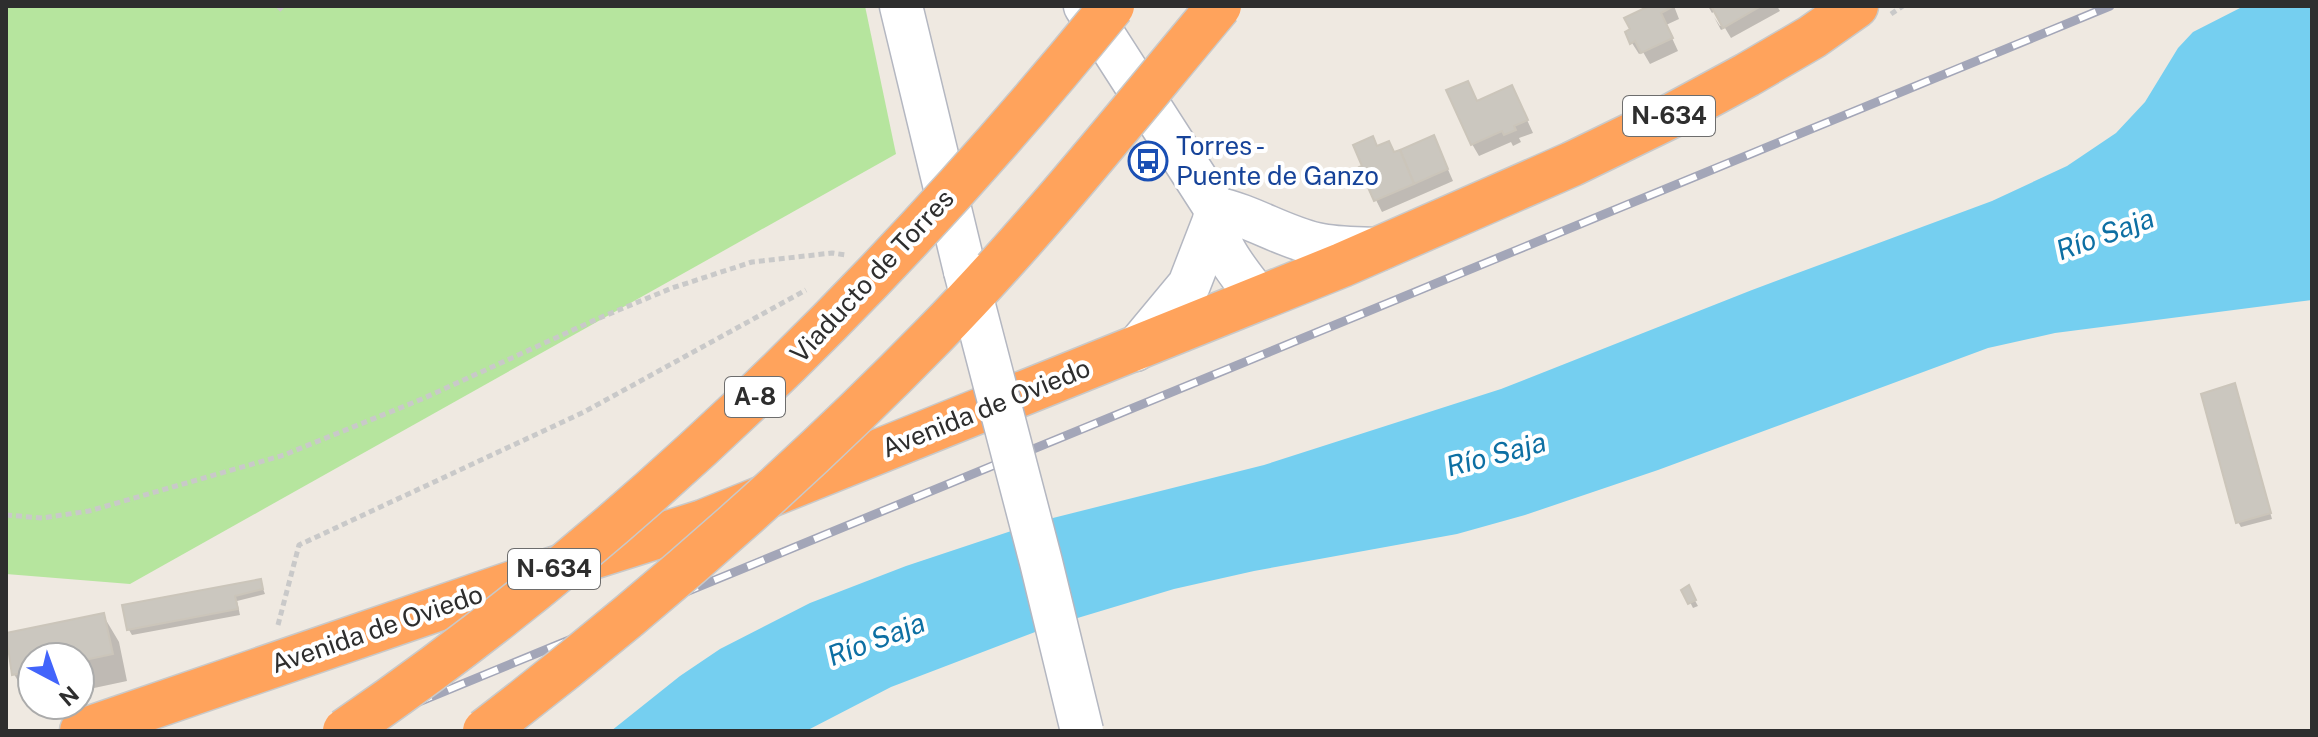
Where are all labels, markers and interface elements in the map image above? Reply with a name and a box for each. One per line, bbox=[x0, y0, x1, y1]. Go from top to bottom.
road number: N-634 bbox=[1623, 96, 1715, 136]
place label: Torres - Puente de Ganzo bbox=[1176, 130, 1379, 191]
bus stop icon: Torres - Puente de Ganzo bbox=[1127, 140, 1169, 182]
street label: Viaducto de Torres bbox=[783, 183, 960, 369]
water label: Río Saja bbox=[2051, 201, 2158, 266]
street label: Avenida de Oviedo bbox=[877, 352, 1094, 463]
road number: A-8 bbox=[725, 377, 785, 417]
water label: Río Saja bbox=[1442, 424, 1549, 483]
road number: N-634 bbox=[508, 549, 600, 589]
street label: Avenida de Oviedo bbox=[267, 578, 487, 679]
water label: Río Saja bbox=[822, 605, 929, 672]
north arrow bbox=[16, 641, 96, 721]
text: N bbox=[54, 681, 84, 712]

